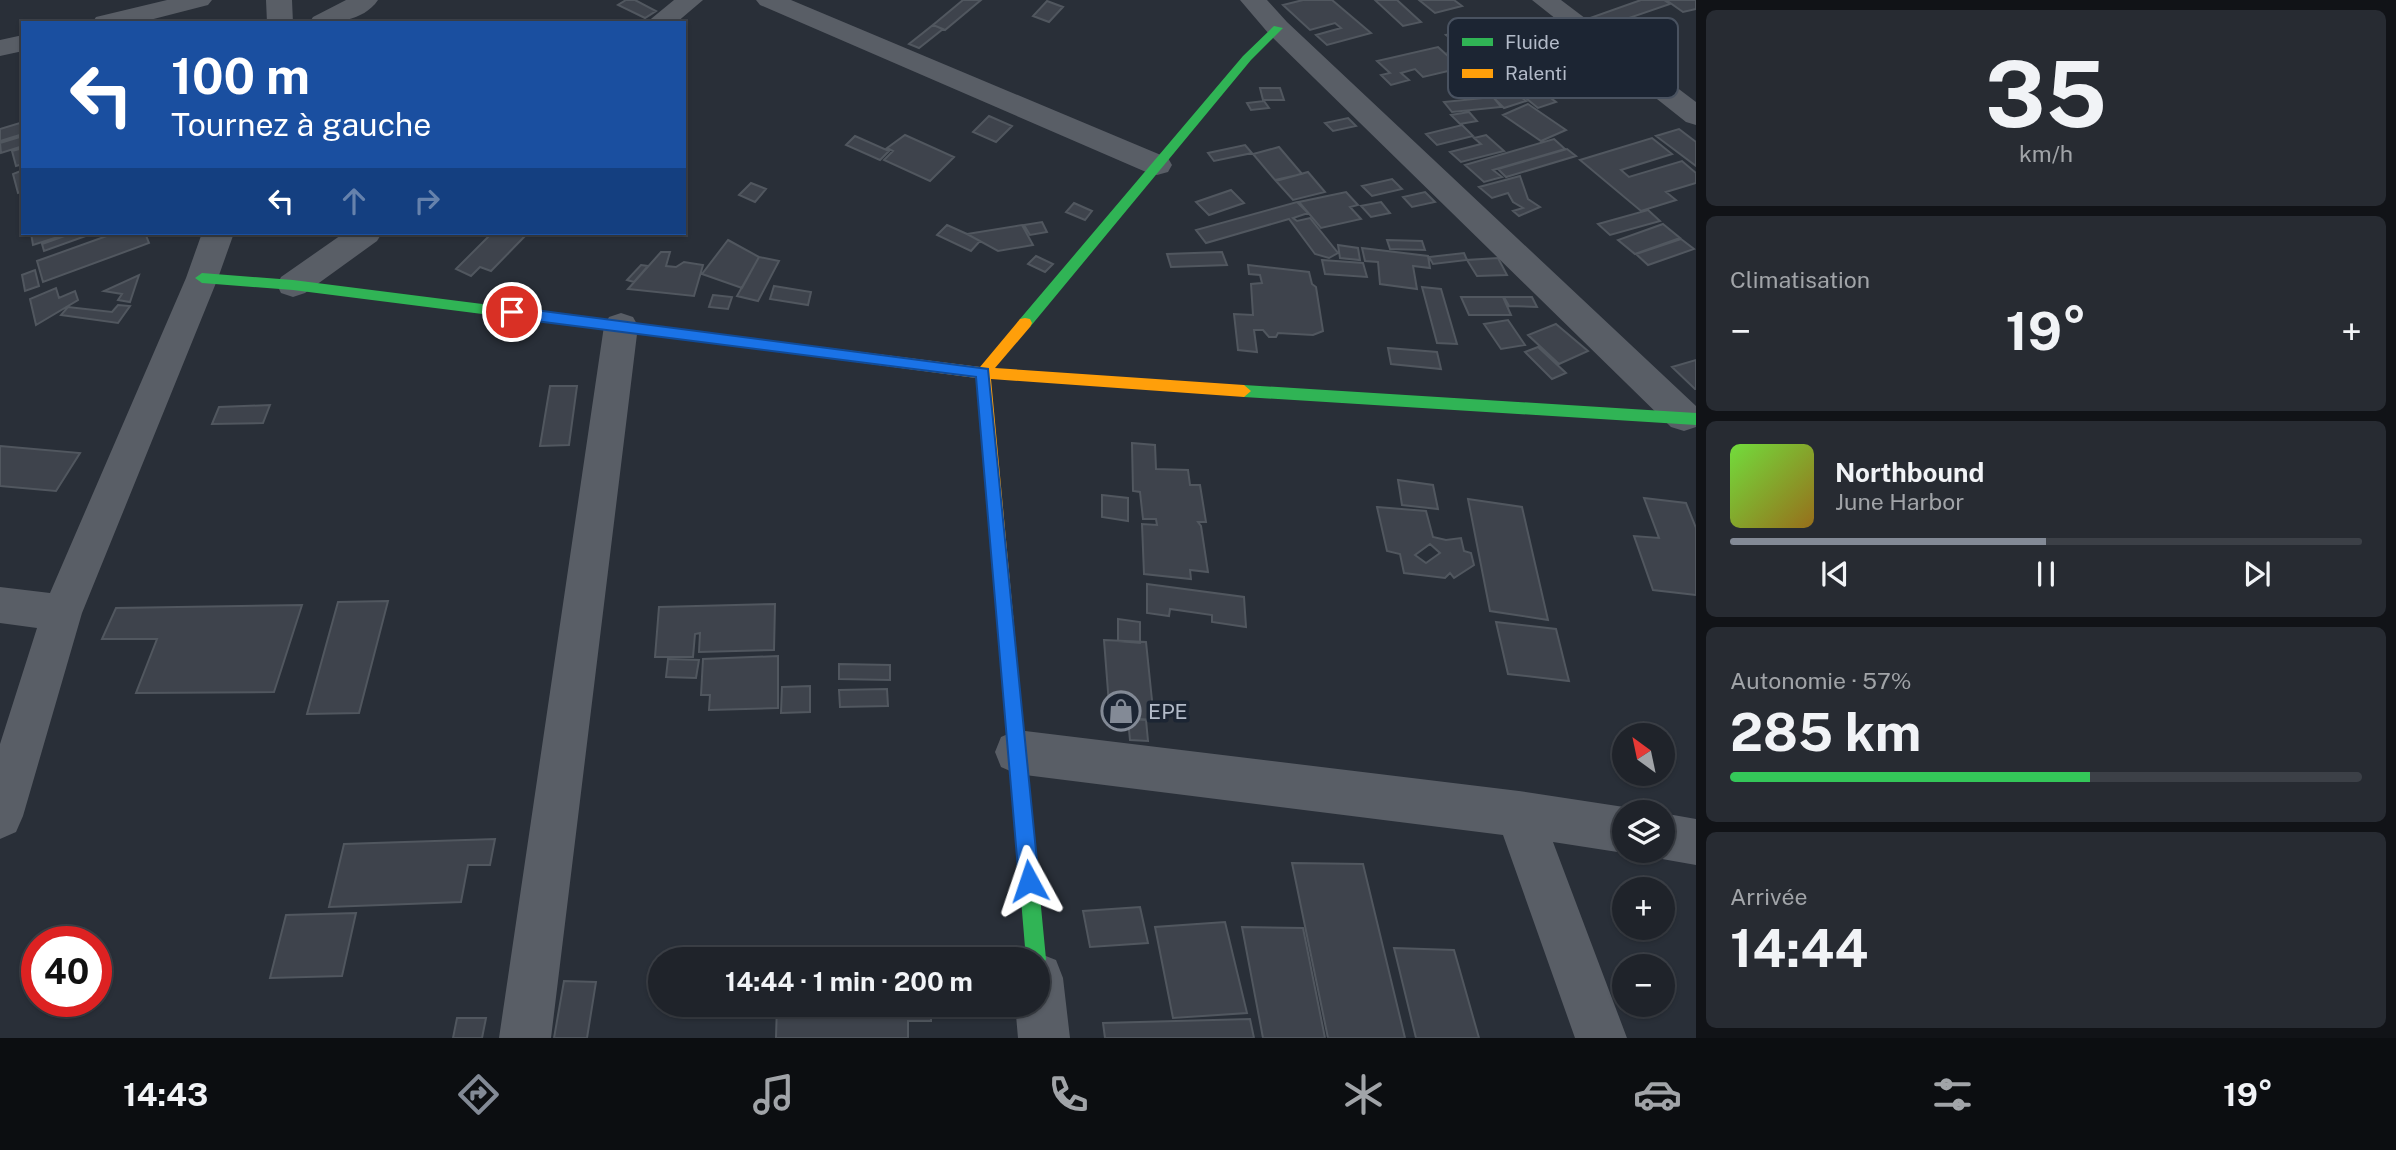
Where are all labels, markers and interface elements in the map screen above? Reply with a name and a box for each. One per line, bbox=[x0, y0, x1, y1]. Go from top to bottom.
legend bbox=[1448, 18, 1678, 98]
text: Fluide bbox=[1505, 31, 1560, 53]
text: 35 bbox=[1985, 41, 2107, 147]
text: 100 m bbox=[171, 47, 310, 105]
icon: left bbox=[56, 49, 147, 140]
text: Ralenti bbox=[1505, 62, 1567, 84]
text: Tournez à gauche bbox=[171, 106, 431, 143]
text: km/h bbox=[2019, 140, 2073, 167]
icon: left bbox=[262, 182, 300, 220]
icon: ahead bbox=[335, 182, 373, 220]
icon: right bbox=[408, 182, 446, 220]
text: Climatisation bbox=[1730, 266, 1870, 293]
pin bbox=[482, 282, 542, 342]
icon: arrive bbox=[493, 293, 531, 331]
text: 19° bbox=[2005, 301, 2087, 362]
text: − bbox=[1730, 309, 1751, 354]
text: + bbox=[2341, 309, 2362, 354]
text: Northbound bbox=[1835, 457, 1984, 488]
text: June Harbor bbox=[1835, 488, 1964, 515]
icon: previous bbox=[1816, 555, 1854, 593]
icon: pause bbox=[2027, 555, 2065, 593]
icon: next bbox=[2238, 555, 2276, 593]
text: Autonomie · 57% bbox=[1730, 667, 1912, 694]
shop icon: EPE bbox=[1100, 690, 1142, 732]
place label: EPE bbox=[1148, 699, 1188, 724]
text: 285 km bbox=[1730, 702, 1921, 763]
north arrow bbox=[1612, 723, 1675, 786]
map controls bbox=[1612, 723, 1675, 1017]
button: layers bbox=[1612, 800, 1675, 863]
position arrow bbox=[992, 844, 1066, 918]
button: + bbox=[1612, 877, 1675, 940]
text: Arrivée bbox=[1730, 883, 1807, 910]
text: 14:44 bbox=[1730, 918, 1868, 979]
speed limit sign: 40 bbox=[21, 926, 112, 1017]
button: − bbox=[1612, 954, 1675, 1017]
text: 14:44 · 1 min · 200 m bbox=[725, 966, 973, 997]
icon: directions bbox=[454, 1070, 503, 1119]
icon: music bbox=[749, 1070, 798, 1119]
icon: phone bbox=[1044, 1070, 1093, 1119]
icon: climate bbox=[1339, 1070, 1388, 1119]
icon: car bbox=[1633, 1070, 1682, 1119]
icon: filters bbox=[1928, 1070, 1977, 1119]
text: 14:43 bbox=[123, 1076, 208, 1113]
text: 19° bbox=[2223, 1076, 2273, 1113]

